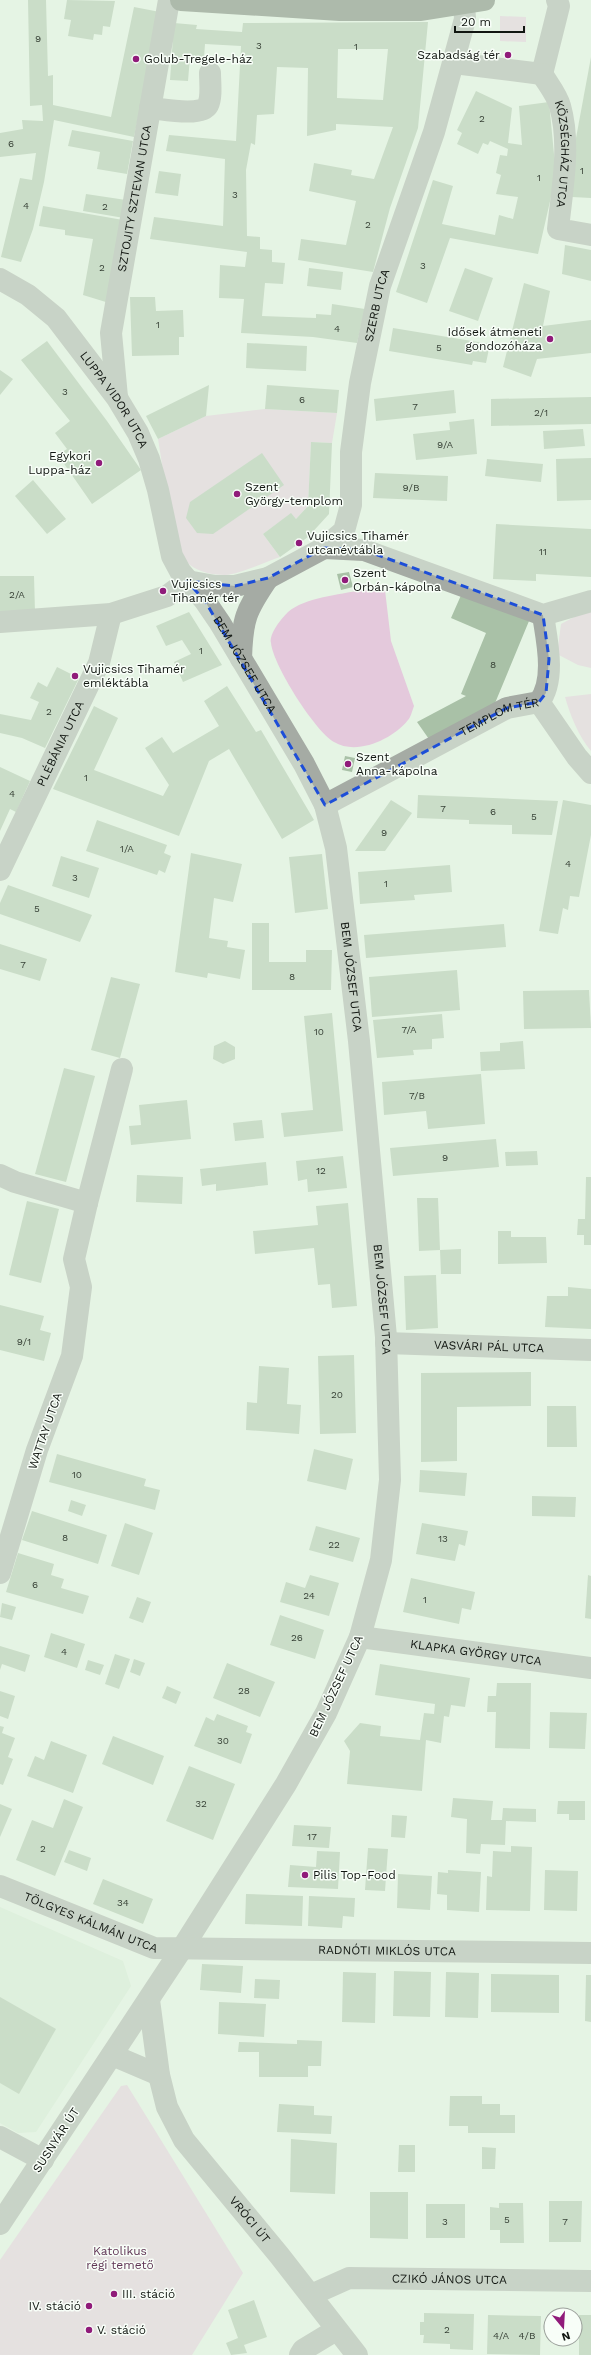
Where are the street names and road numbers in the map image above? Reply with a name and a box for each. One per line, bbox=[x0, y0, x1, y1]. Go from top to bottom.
street label: KÖZSÉGHÁZ UTCA bbox=[552, 98, 572, 208]
street label: SZTOJITY SZTEVAN UTCA bbox=[115, 124, 154, 273]
street label: SZERB UTCA bbox=[362, 267, 392, 343]
street label: LUPPA VIDOR UTCA bbox=[77, 349, 151, 450]
street label: BEM JÓZSEF UTCA bbox=[210, 613, 279, 716]
street label: TEMPLOM TÉR bbox=[457, 695, 540, 739]
street label: PLÉBÁNIA UTCA bbox=[34, 698, 87, 789]
street label: BEM JÓZSEF UTCA bbox=[338, 921, 365, 1033]
street label: BEM JÓZSEF UTCA bbox=[371, 1244, 393, 1355]
street label: VASVÁRI PÁL UTCA bbox=[434, 1338, 544, 1355]
street label: WATTAY UTCA bbox=[25, 1391, 65, 1471]
street label: BEM JÓZSEF UTCA bbox=[306, 1633, 366, 1739]
street label: KLAPKA GYÖRGY UTCA bbox=[409, 1637, 543, 1668]
street label: TÖLGYES KÁLMÁN UTCA bbox=[22, 1889, 160, 1956]
street label: RADNÓTI MIKLÓS UTCA bbox=[318, 1943, 456, 1958]
street label: SUSNYÁR ÚT bbox=[30, 2105, 82, 2175]
street label: VRÓCI ÚT bbox=[226, 2193, 273, 2246]
street label: CZIKÓ JÁNOS UTCA bbox=[392, 2272, 507, 2287]

